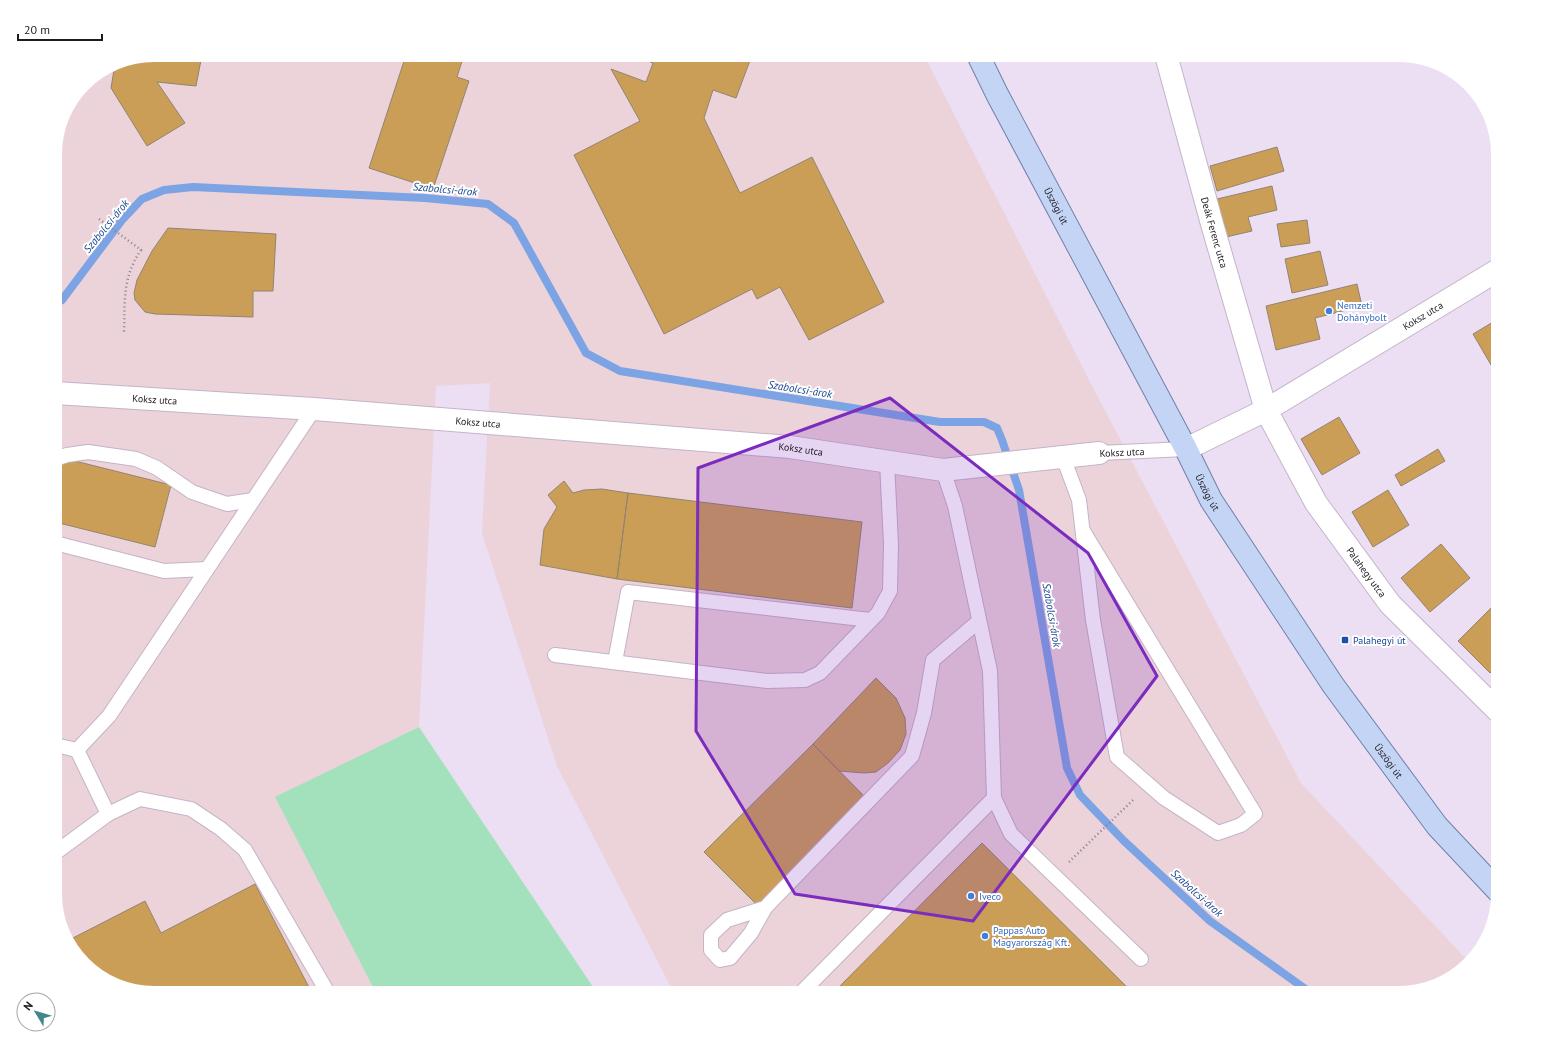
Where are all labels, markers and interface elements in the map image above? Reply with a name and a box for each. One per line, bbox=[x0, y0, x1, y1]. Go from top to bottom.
scale bar bbox=[18, 16, 102, 42]
text: 20 m bbox=[24, 22, 50, 37]
water label: Szabolcsi-árok bbox=[412, 179, 479, 199]
street label: Üszögi út bbox=[1041, 185, 1072, 227]
water label: Szabolcsi-árok bbox=[80, 196, 132, 256]
street label: Deák Ferenc utca bbox=[1198, 196, 1231, 269]
street label: Koksz utca bbox=[1400, 298, 1445, 333]
place label: Nemzeti Dohánybolt bbox=[1337, 299, 1387, 324]
marker: Nemzeti Dohánybolt bbox=[1324, 306, 1334, 316]
water label: Szabolcsi-árok bbox=[767, 377, 834, 401]
street label: Koksz utca bbox=[132, 391, 178, 407]
street label: Koksz utca bbox=[455, 414, 501, 430]
street label: Koksz utca bbox=[778, 440, 824, 458]
street label: Koksz utca bbox=[1099, 444, 1145, 459]
street label: Üszögi út bbox=[1193, 472, 1223, 514]
street label: Palahegy utca bbox=[1344, 544, 1389, 600]
water label: Szabolcsi-árok bbox=[1039, 582, 1065, 649]
place label: Palahegyi út bbox=[1353, 634, 1406, 647]
marker: Palahegyi út bbox=[1340, 635, 1350, 645]
street label: Üszögi út bbox=[1372, 741, 1406, 781]
water label: Szabolcsi-árok bbox=[1168, 866, 1226, 921]
place label: Iveco bbox=[979, 890, 1001, 903]
marker: Iveco bbox=[966, 891, 976, 901]
place label: Pappas Auto Magyarország Kft. bbox=[993, 924, 1070, 949]
marker: Pappas Auto Magyarország Kft. bbox=[980, 931, 990, 941]
north arrow bbox=[16, 992, 56, 1032]
text: N bbox=[20, 999, 36, 1013]

